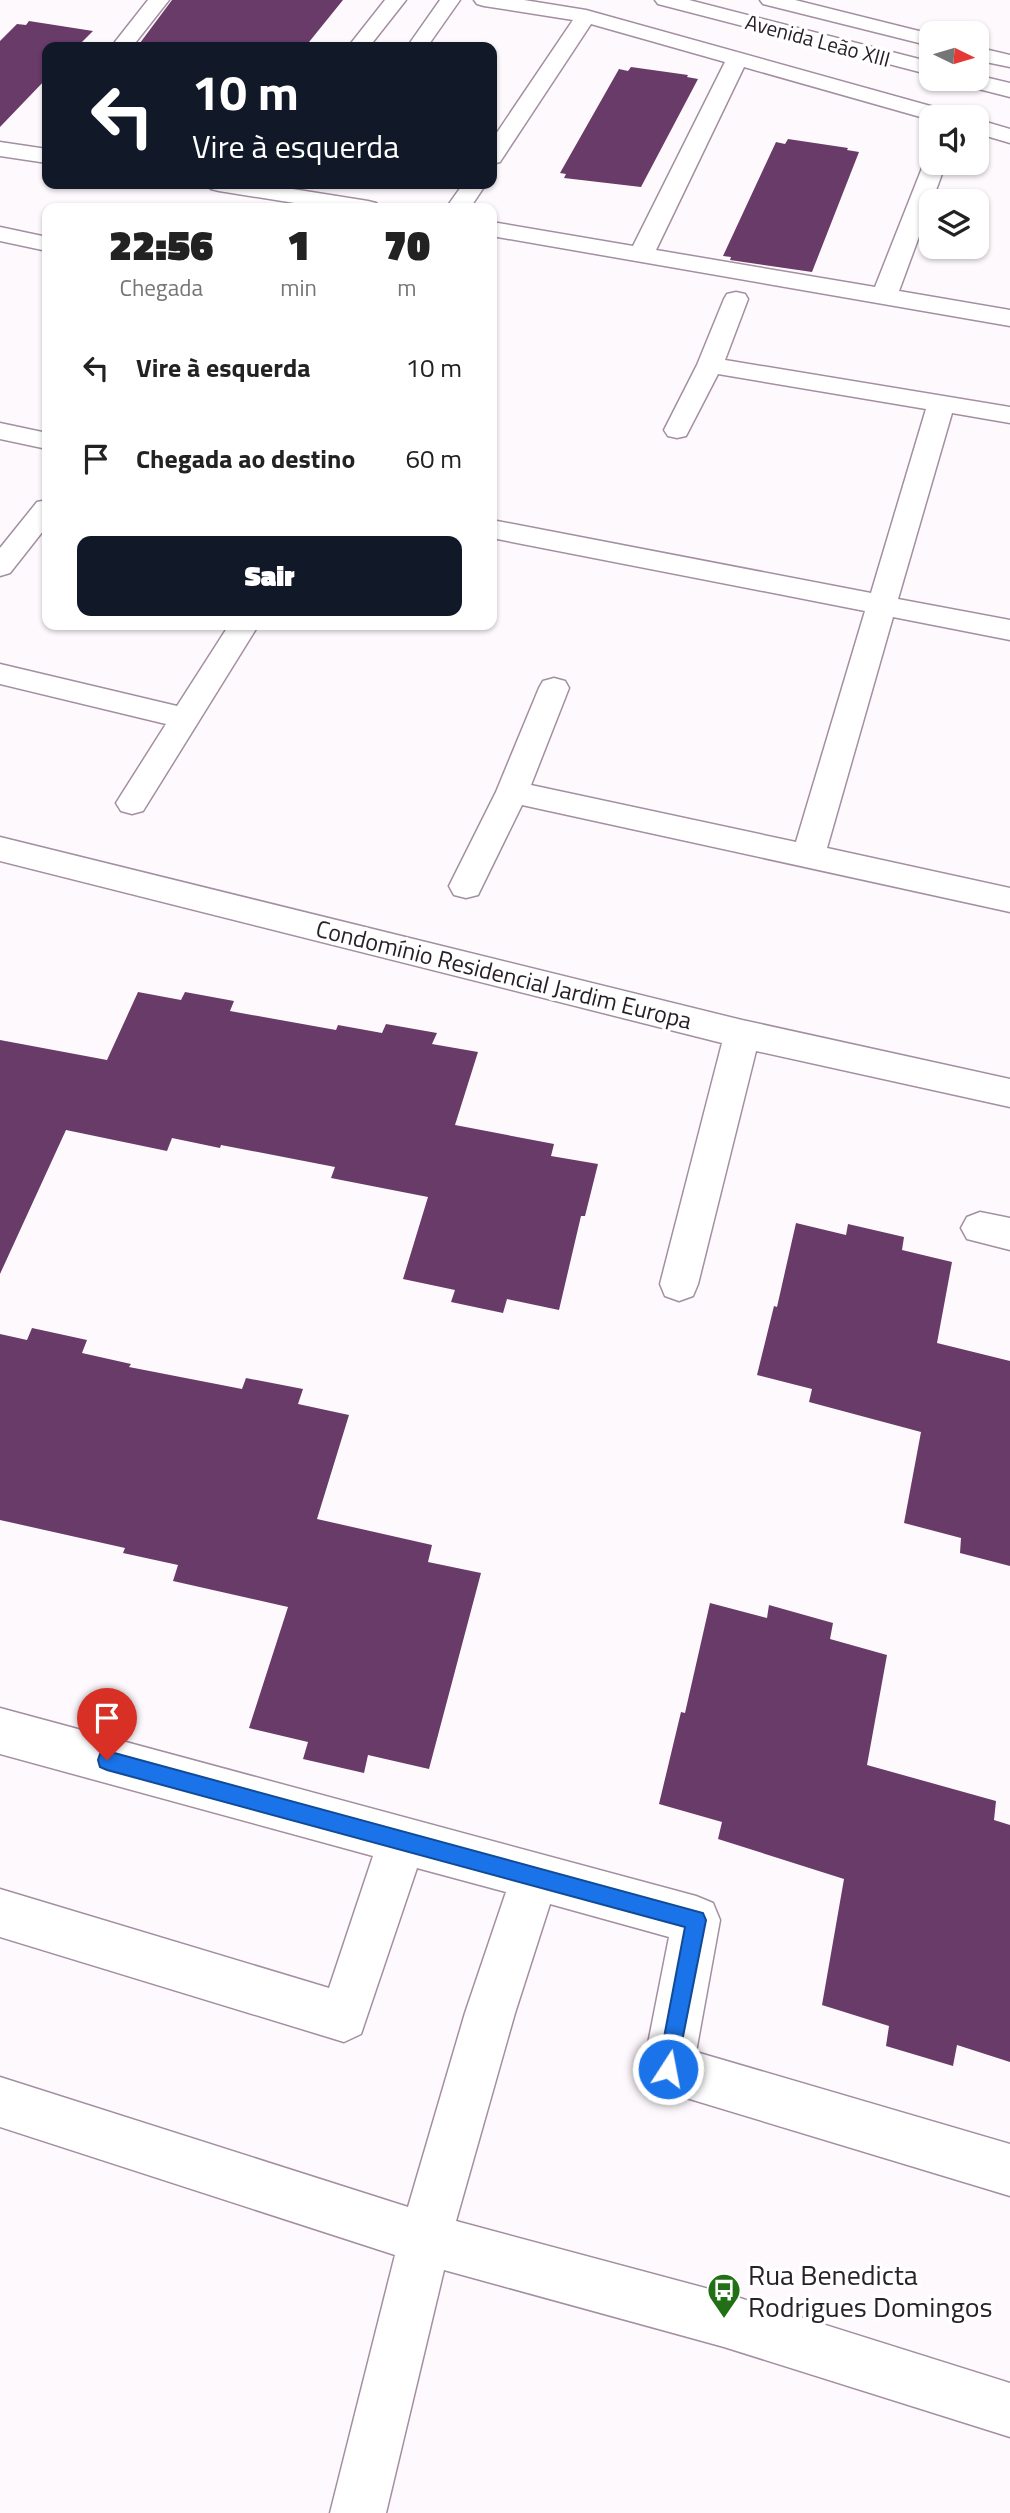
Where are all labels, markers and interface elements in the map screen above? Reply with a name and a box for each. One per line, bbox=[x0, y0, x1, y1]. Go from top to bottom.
street label: Avenida Leão XIII bbox=[742, 5, 894, 75]
north arrow bbox=[919, 21, 989, 91]
map controls bbox=[919, 21, 989, 259]
text: 10 m bbox=[192, 54, 299, 129]
icon: left bbox=[77, 70, 168, 161]
button: sound bbox=[919, 105, 989, 175]
text: Vire à esquerda bbox=[192, 122, 399, 170]
button: layers bbox=[919, 189, 989, 259]
text: 22:56 bbox=[109, 212, 213, 276]
text: 1 bbox=[287, 212, 310, 276]
text: 70 bbox=[384, 212, 430, 276]
text: Chegada bbox=[119, 270, 203, 305]
text: min bbox=[280, 270, 317, 305]
text: m bbox=[397, 270, 417, 305]
text: Vire à esquerda bbox=[136, 348, 311, 387]
text: 10 m bbox=[405, 348, 462, 387]
icon: left bbox=[77, 349, 115, 387]
text: Chegada ao destino bbox=[136, 439, 355, 478]
text: 60 m bbox=[405, 439, 462, 478]
icon: arrive bbox=[77, 440, 115, 478]
button: Sair bbox=[77, 536, 462, 616]
street label: Condomínio Residencial Jardim Europa bbox=[312, 910, 696, 1038]
pin bbox=[77, 1688, 137, 1760]
icon: arrive bbox=[88, 1699, 126, 1737]
position arrow bbox=[631, 2032, 705, 2106]
place label: Rua Benedicta Rodrigues Domingos bbox=[748, 2253, 993, 2328]
bus stop icon: Rua Benedicta Rodrigues Domingos bbox=[705, 2271, 743, 2320]

